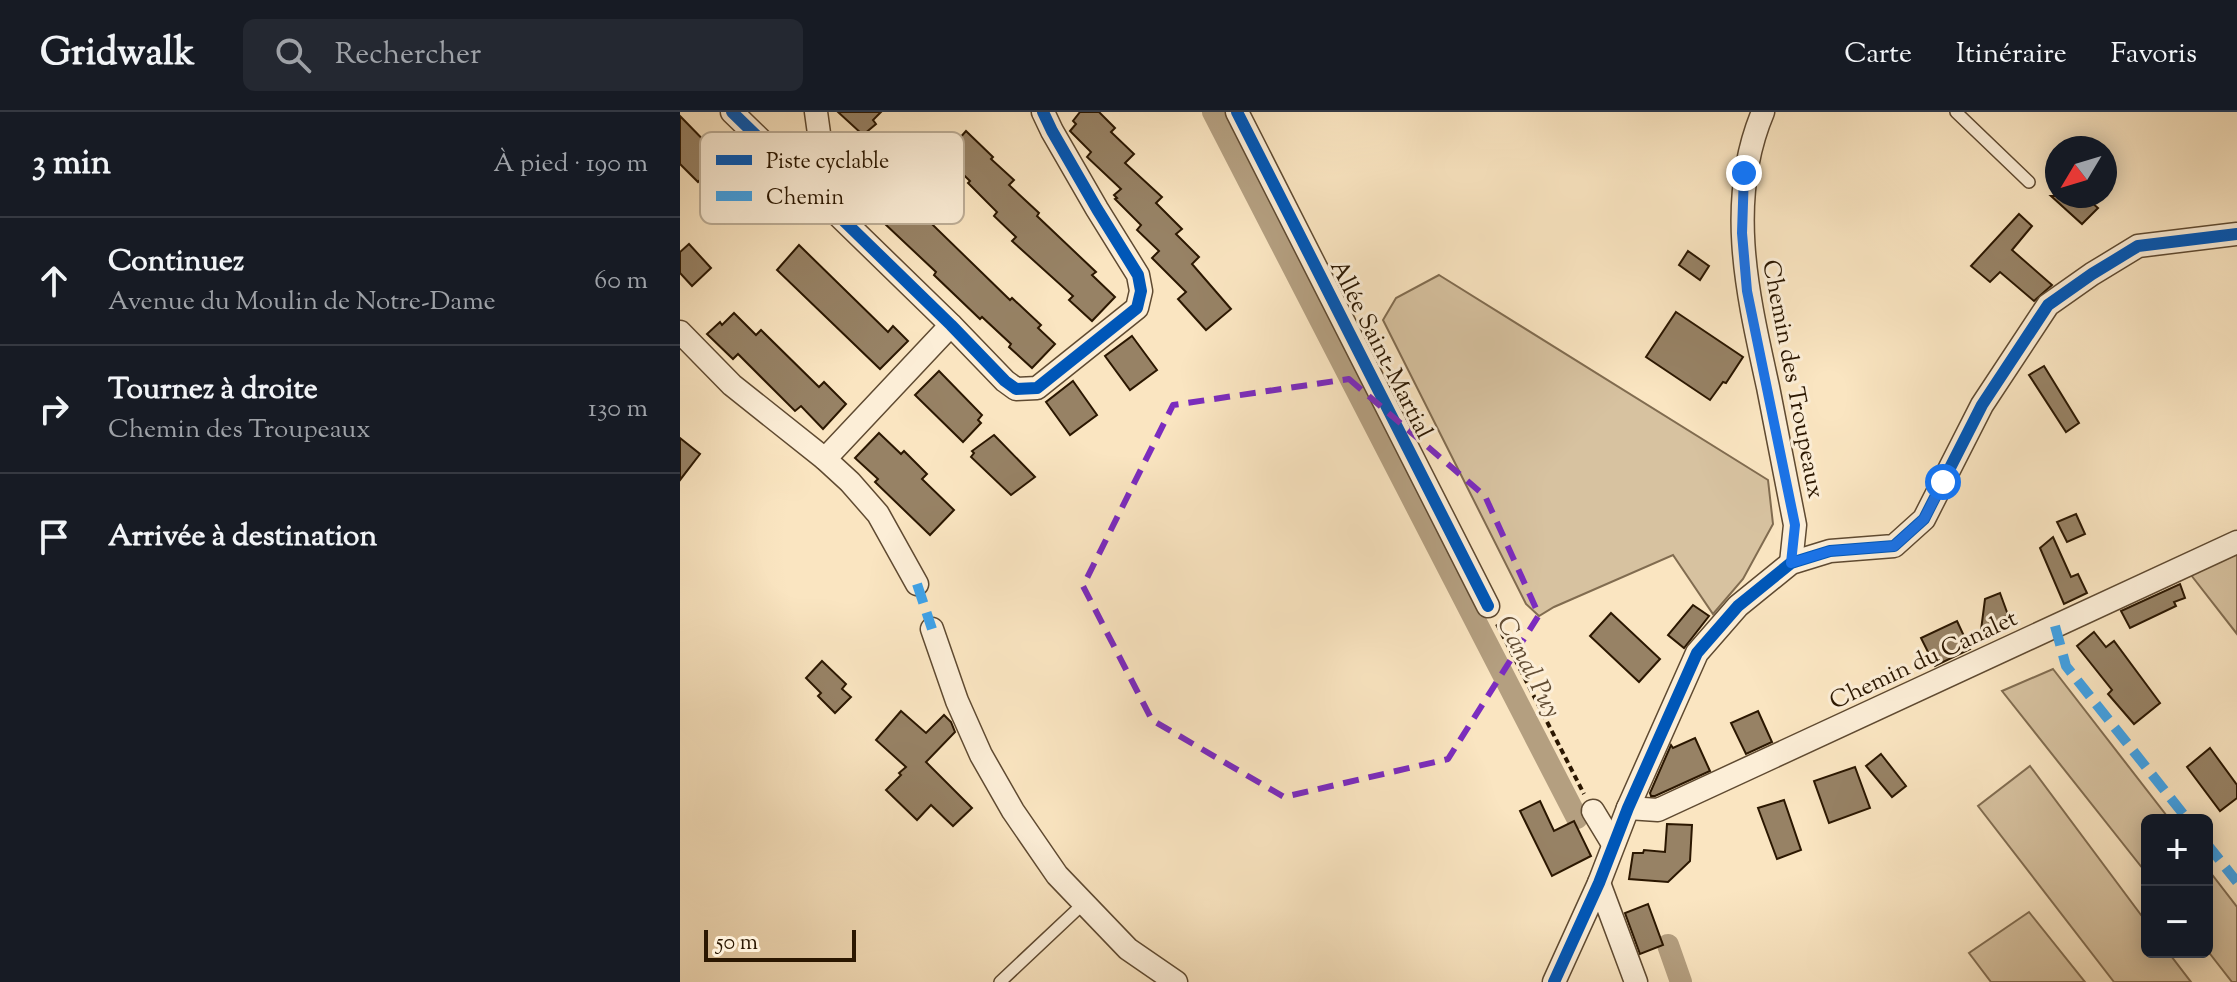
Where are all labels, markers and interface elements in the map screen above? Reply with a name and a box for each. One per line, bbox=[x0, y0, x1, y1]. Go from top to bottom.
search box bbox=[243, 19, 803, 91]
text: Gridwalk bbox=[40, 28, 195, 82]
icon: search bbox=[271, 33, 315, 77]
text: Rechercher bbox=[335, 34, 481, 77]
text: Carte bbox=[1844, 35, 1912, 75]
text: Itinéraire bbox=[1956, 35, 2067, 75]
text: Favoris bbox=[2111, 35, 2197, 75]
legend bbox=[700, 132, 964, 224]
north arrow bbox=[2045, 136, 2117, 208]
text: 3 min bbox=[32, 140, 111, 189]
text: À pied · 190 m bbox=[493, 146, 648, 183]
text: Piste cyclable bbox=[766, 147, 889, 179]
route end bbox=[1726, 155, 1762, 191]
text: Chemin bbox=[766, 183, 844, 215]
text: Continuez bbox=[108, 241, 244, 284]
street label: Allée Saint-Martial bbox=[1320, 255, 1440, 446]
street label: Chemin des Troupeaux bbox=[1752, 257, 1832, 502]
icon: ahead bbox=[32, 259, 76, 303]
text: 60 m bbox=[594, 263, 648, 300]
text: Avenue du Moulin de Notre-Dame bbox=[108, 284, 496, 321]
text: Tournez à droite bbox=[108, 369, 318, 412]
icon: right bbox=[32, 387, 76, 431]
text: 130 m bbox=[588, 391, 648, 428]
text: Chemin des Troupeaux bbox=[108, 412, 371, 449]
route start bbox=[1925, 464, 1961, 500]
icon: arrive bbox=[32, 515, 76, 559]
text: Arrivée à destination bbox=[108, 516, 377, 559]
street label: Chemin du Canalet bbox=[1824, 602, 2023, 719]
water label: Canal Puy bbox=[1486, 610, 1569, 725]
map controls bbox=[2141, 814, 2213, 958]
button: + bbox=[2141, 814, 2213, 886]
button: − bbox=[2141, 886, 2213, 958]
scale bar bbox=[704, 926, 856, 962]
text: 50 m bbox=[716, 928, 758, 960]

